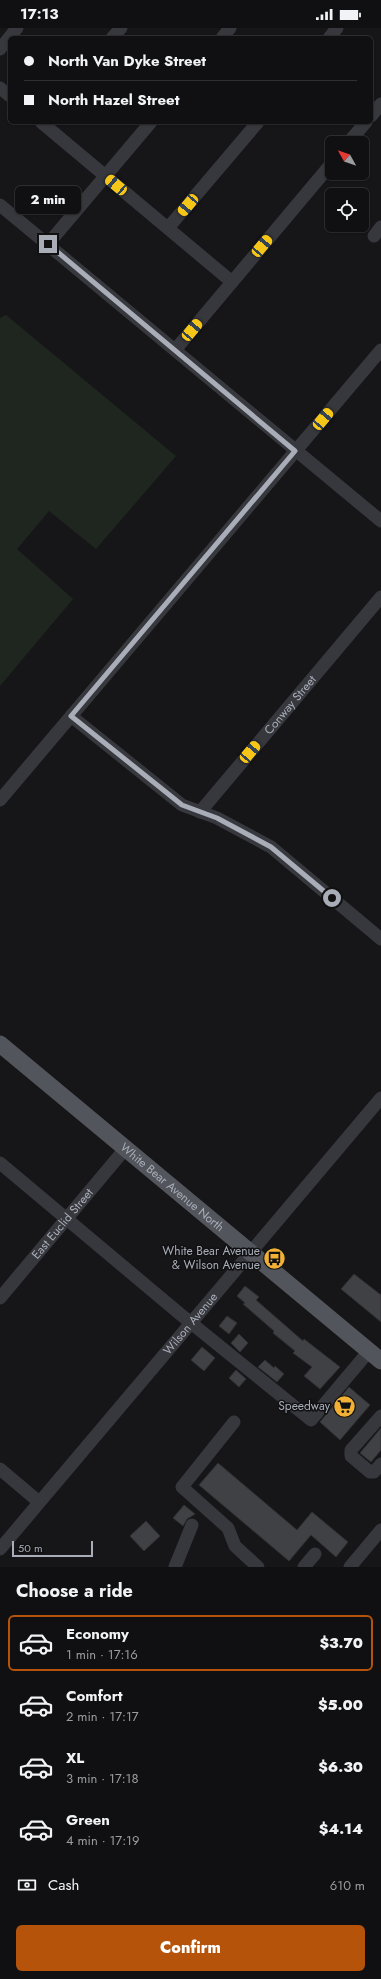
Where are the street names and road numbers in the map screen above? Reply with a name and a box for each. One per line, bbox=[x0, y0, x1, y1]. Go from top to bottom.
street label: Conway Street bbox=[260, 671, 320, 738]
street label: White Bear Avenue North bbox=[116, 1139, 228, 1236]
street label: East Euclid Street bbox=[27, 1184, 97, 1263]
street label: Wilson Avenue bbox=[159, 1289, 222, 1359]

